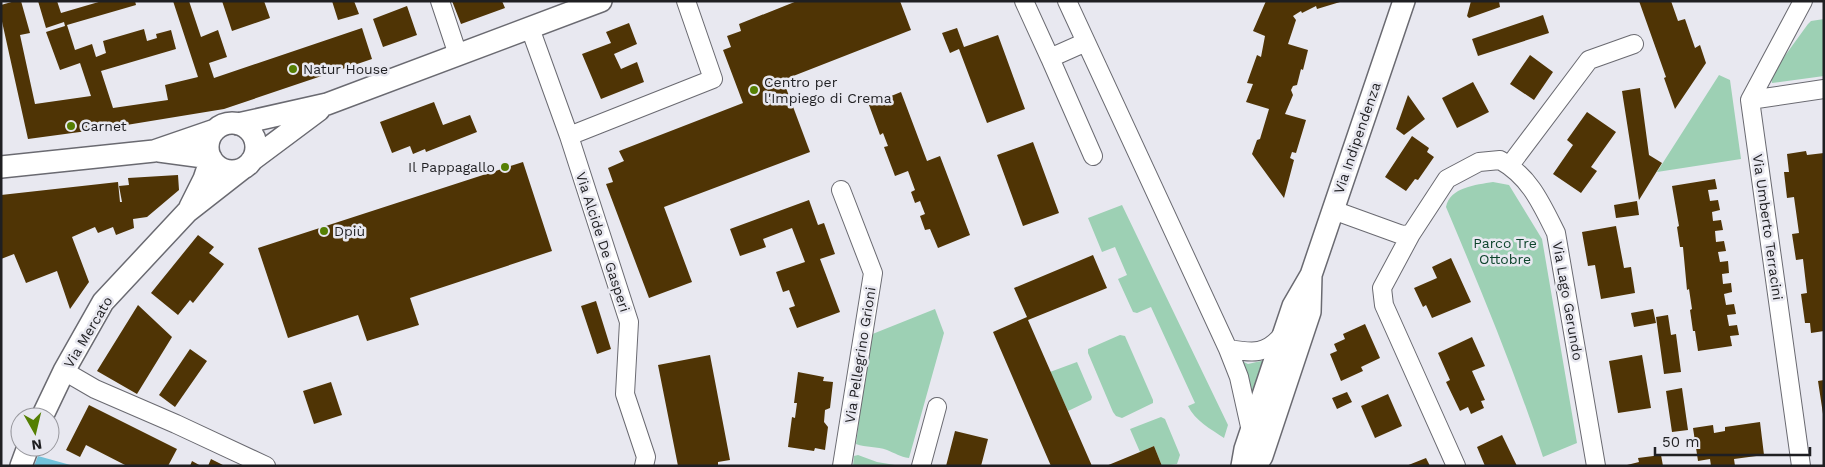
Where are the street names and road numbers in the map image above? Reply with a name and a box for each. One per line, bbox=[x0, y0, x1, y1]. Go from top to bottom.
street label: Via Indipendenza bbox=[1330, 80, 1384, 196]
street label: Via Umberto Terracini bbox=[1750, 153, 1786, 301]
street label: Via Alcide De Gasperi bbox=[573, 170, 633, 314]
street label: Via Lago Gerundo bbox=[1550, 240, 1586, 362]
street label: Via Pellegrino Grioni bbox=[841, 286, 879, 424]
street label: Via Mercato bbox=[60, 293, 116, 371]

